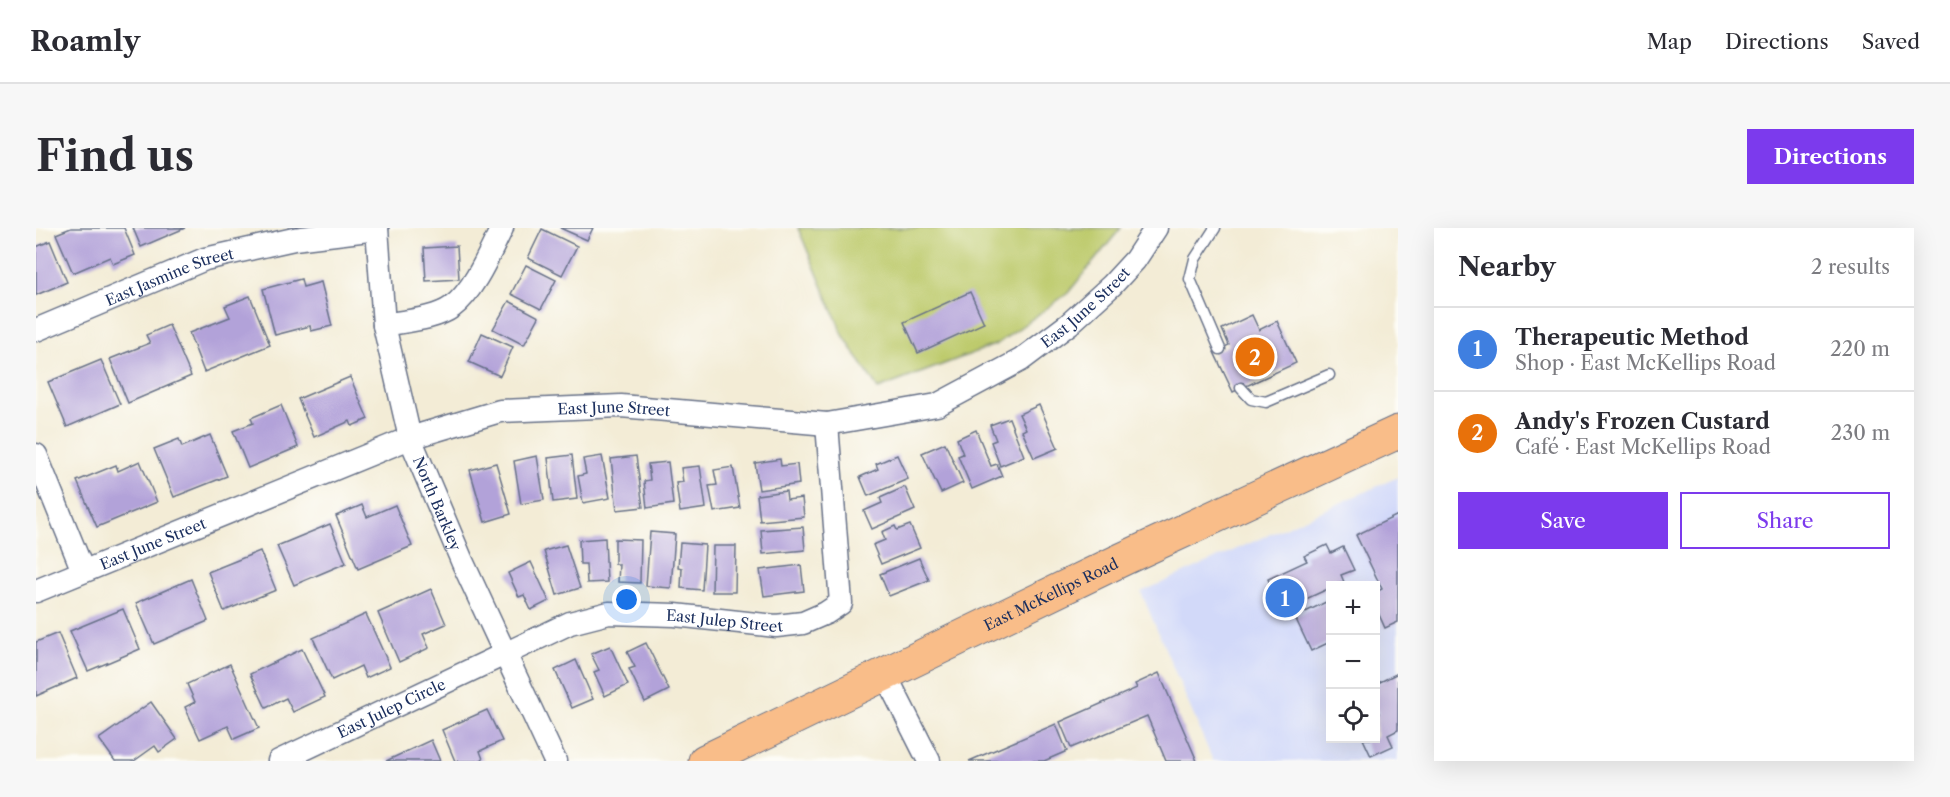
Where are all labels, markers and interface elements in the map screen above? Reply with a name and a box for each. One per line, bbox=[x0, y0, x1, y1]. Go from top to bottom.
text: Roamly bbox=[30, 24, 140, 58]
text: Map bbox=[1647, 29, 1692, 54]
text: Directions bbox=[1725, 29, 1829, 54]
text: Saved bbox=[1862, 29, 1920, 54]
button: Directions bbox=[1747, 129, 1914, 184]
text: Find us bbox=[36, 130, 194, 182]
street label: East Jasmine Street bbox=[102, 243, 236, 309]
text: Nearby bbox=[1458, 251, 1556, 283]
text: 2 results bbox=[1811, 255, 1890, 279]
street label: East June Street bbox=[1037, 262, 1134, 352]
text: Therapeutic Method bbox=[1515, 324, 1749, 351]
pin: 2 bbox=[1236, 334, 1274, 380]
text: 1 bbox=[1473, 337, 1482, 361]
text: 220 m bbox=[1830, 337, 1890, 361]
text: Shop · East McKellips Road bbox=[1515, 351, 1776, 375]
street label: East June Street bbox=[557, 396, 672, 420]
text: Andy's Frozen Custard bbox=[1515, 408, 1770, 435]
text: 2 bbox=[1472, 421, 1483, 445]
text: 230 m bbox=[1831, 421, 1890, 445]
text: Café · East McKellips Road bbox=[1515, 435, 1771, 459]
street label: North Barkley bbox=[409, 453, 466, 554]
button: Save bbox=[1458, 492, 1668, 549]
button: Share bbox=[1680, 492, 1890, 549]
street label: East June Street bbox=[97, 513, 209, 573]
street label: East McKellips Road bbox=[981, 553, 1121, 634]
pin: 1 bbox=[1266, 576, 1304, 620]
map controls bbox=[1326, 581, 1380, 743]
button: + bbox=[1326, 581, 1380, 635]
your location bbox=[612, 585, 641, 614]
street label: East Julep Street bbox=[666, 605, 784, 636]
button: − bbox=[1326, 635, 1380, 689]
street label: East Julep Circle bbox=[334, 674, 448, 742]
button: locate bbox=[1326, 689, 1380, 743]

